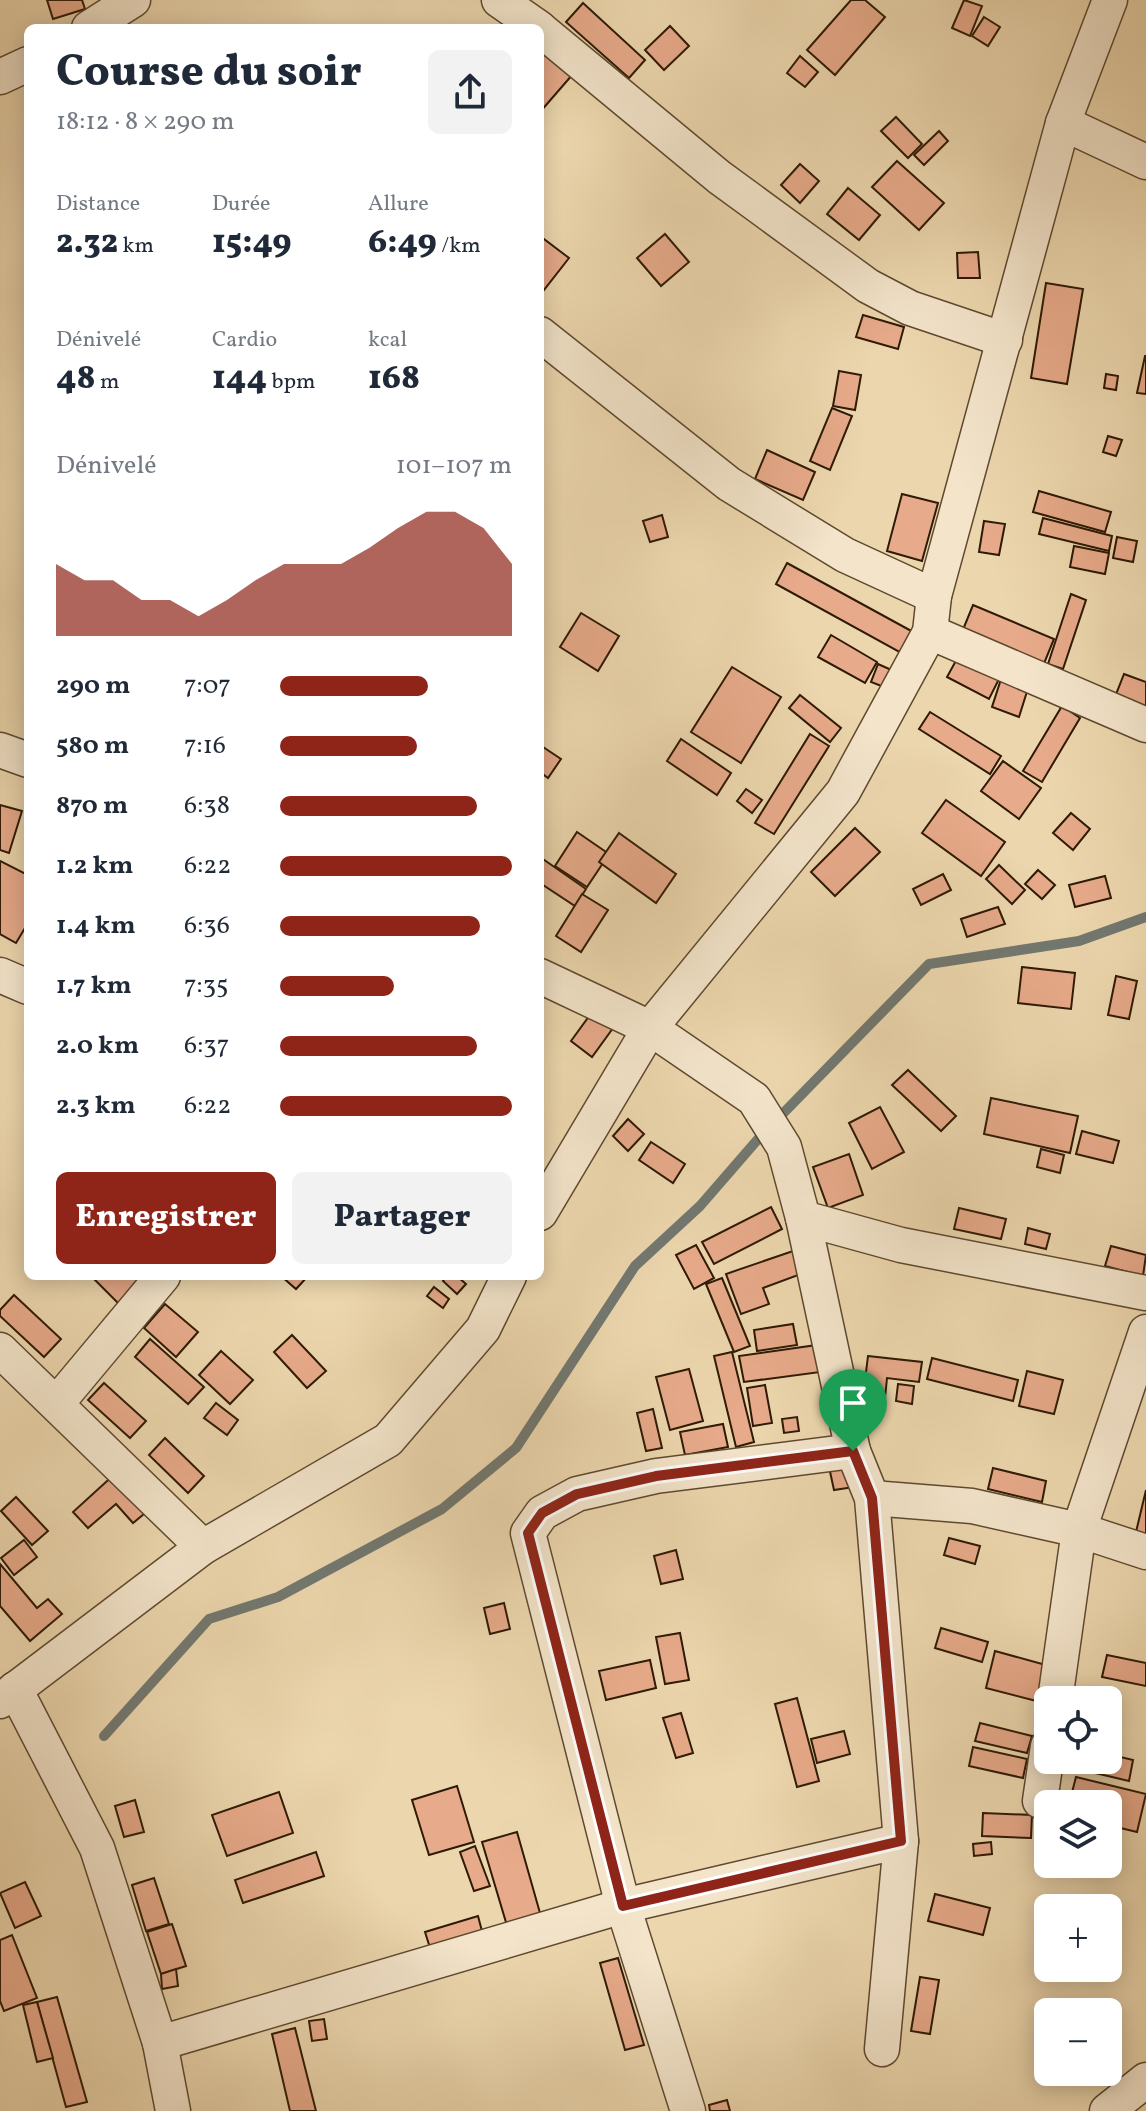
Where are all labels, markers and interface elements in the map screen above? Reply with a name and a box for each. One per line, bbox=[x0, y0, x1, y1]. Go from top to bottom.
text: Course du soir bbox=[56, 43, 362, 104]
button: share bbox=[428, 50, 512, 134]
text: 18:12 · 8 × 290 m bbox=[56, 104, 234, 140]
text: Distance bbox=[56, 189, 140, 220]
text: Durée bbox=[212, 189, 271, 220]
text: Allure bbox=[368, 189, 429, 220]
text: 2.32 bbox=[56, 220, 118, 267]
text: 15:49 bbox=[212, 220, 292, 267]
text: 6:49 bbox=[368, 220, 437, 267]
text: km bbox=[118, 231, 154, 262]
text: /km bbox=[437, 231, 481, 262]
text: Dénivelé bbox=[56, 325, 141, 356]
text: Cardio bbox=[212, 325, 277, 356]
text: kcal bbox=[368, 325, 407, 356]
text: 48 bbox=[56, 356, 96, 403]
text: 144 bbox=[212, 356, 267, 403]
text: 168 bbox=[368, 356, 420, 403]
text: m bbox=[96, 367, 119, 398]
text: bpm bbox=[267, 367, 316, 398]
text: Dénivelé bbox=[56, 448, 157, 484]
text: 101–107 m bbox=[396, 448, 512, 484]
text: 290 m bbox=[56, 668, 130, 704]
text: 7:07 bbox=[184, 668, 231, 704]
text: 580 m bbox=[56, 728, 129, 764]
text: 7:16 bbox=[184, 728, 226, 764]
text: 870 m bbox=[56, 788, 128, 824]
text: 6:38 bbox=[184, 788, 230, 824]
text: 1.2 km bbox=[56, 848, 133, 884]
text: 6:22 bbox=[184, 848, 231, 884]
text: 1.4 km bbox=[56, 908, 136, 944]
text: 6:36 bbox=[184, 908, 230, 944]
text: 1.7 km bbox=[56, 968, 132, 1004]
text: 7:35 bbox=[184, 968, 229, 1004]
text: 2.0 km bbox=[56, 1028, 139, 1064]
text: 6:37 bbox=[184, 1028, 229, 1064]
text: 2.3 km bbox=[56, 1088, 136, 1124]
text: 6:22 bbox=[184, 1088, 231, 1124]
button: Enregistrer bbox=[56, 1172, 276, 1264]
button: Partager bbox=[292, 1172, 512, 1264]
pin bbox=[819, 1369, 887, 1451]
icon: arrive bbox=[831, 1381, 875, 1425]
map controls bbox=[1034, 1686, 1122, 2086]
button: locate bbox=[1034, 1686, 1122, 1774]
button: layers bbox=[1034, 1790, 1122, 1878]
button: + bbox=[1034, 1894, 1122, 1982]
button: − bbox=[1034, 1998, 1122, 2086]

